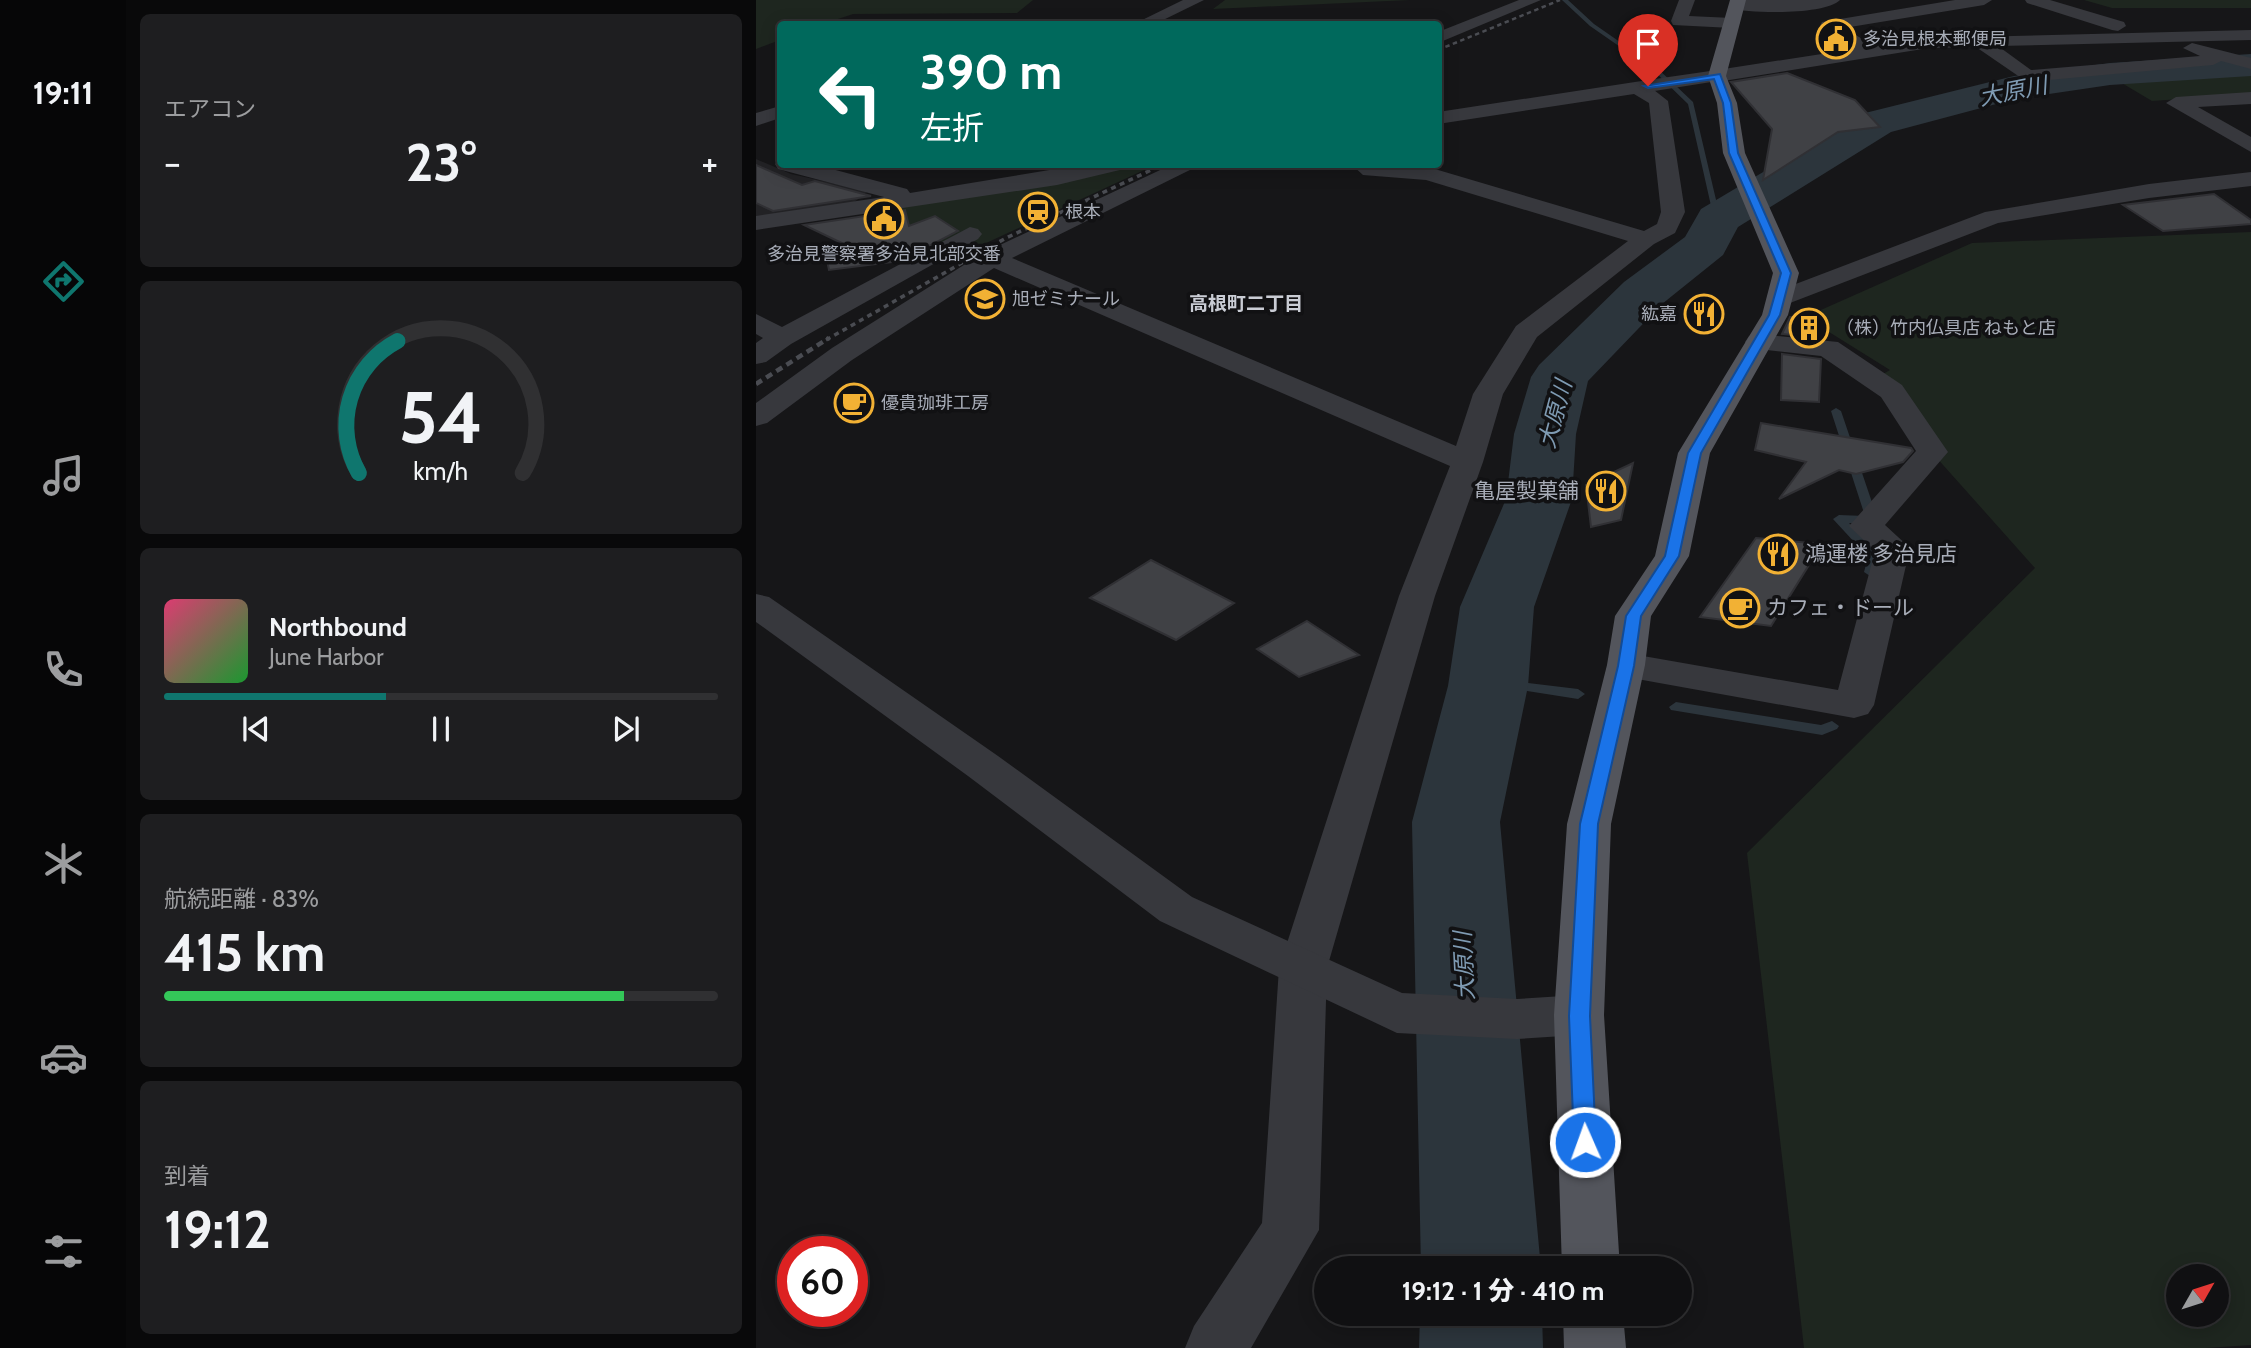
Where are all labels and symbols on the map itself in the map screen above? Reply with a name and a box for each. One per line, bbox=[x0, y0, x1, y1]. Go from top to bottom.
pin bbox=[1618, 14, 1678, 86]
public building icon: 多治見根本郵便局 bbox=[1815, 18, 1857, 60]
place label: 多治見根本郵便局 bbox=[1863, 28, 2007, 50]
water label: 大原川 bbox=[1976, 70, 2052, 111]
station icon: 根本 bbox=[1017, 191, 1059, 233]
public building icon: 多治見警察署多治見北部交番 bbox=[863, 198, 905, 240]
place label: 根本 bbox=[1065, 201, 1101, 223]
place label: 多治見警察署多治見北部交番 bbox=[767, 243, 1001, 265]
school or university icon: 旭ゼミナール bbox=[964, 278, 1006, 320]
place label: 旭ゼミナール bbox=[1012, 288, 1120, 310]
district label: 高根町二丁目 bbox=[1189, 292, 1303, 315]
restaurant icon: 紘嘉 bbox=[1683, 293, 1725, 335]
place label: 紘嘉 bbox=[1641, 303, 1677, 325]
building icon: （株）竹内仏具店 ねもと店 bbox=[1788, 307, 1830, 349]
place label: （株）竹内仏具店 ねもと店 bbox=[1836, 317, 2056, 339]
water label: 大原川 bbox=[1533, 374, 1578, 451]
cafe icon: 優貴珈琲工房 bbox=[833, 382, 875, 424]
place label: 優貴珈琲工房 bbox=[881, 392, 989, 414]
restaurant icon: 亀屋製菓舗 bbox=[1585, 470, 1627, 512]
place label: 亀屋製菓舗 bbox=[1474, 478, 1579, 503]
restaurant icon: 鴻運楼 多治見店 bbox=[1757, 533, 1799, 575]
place label: 鴻運楼 多治見店 bbox=[1805, 541, 1957, 566]
cafe icon: カフェ・ドール bbox=[1719, 587, 1761, 629]
place label: カフェ・ドール bbox=[1767, 595, 1914, 620]
water label: 大原川 bbox=[1448, 928, 1480, 1001]
position arrow bbox=[1548, 1105, 1622, 1179]
speed limit sign: 60 bbox=[777, 1236, 868, 1327]
north arrow bbox=[2166, 1264, 2230, 1326]

